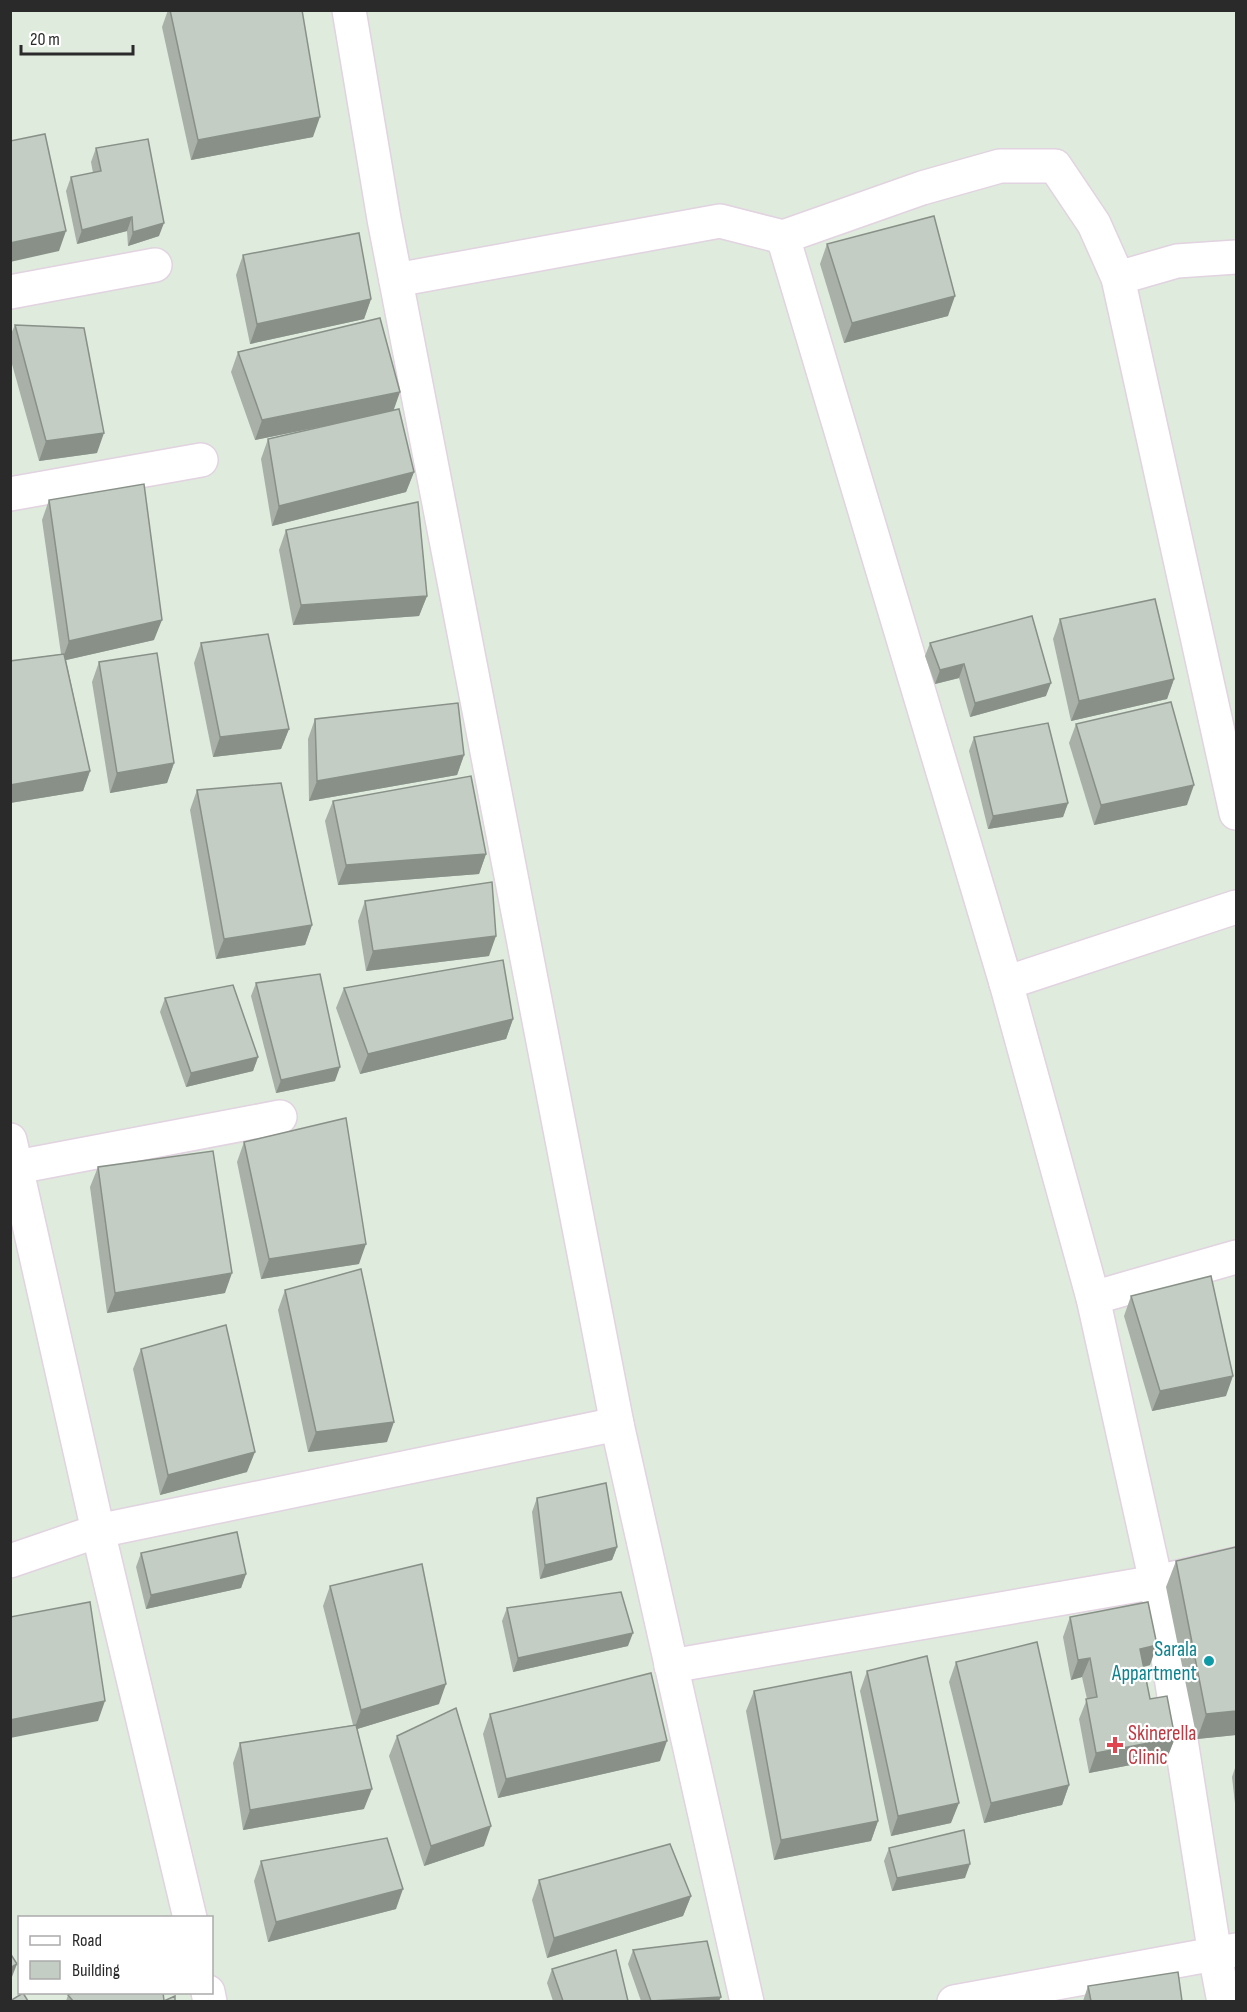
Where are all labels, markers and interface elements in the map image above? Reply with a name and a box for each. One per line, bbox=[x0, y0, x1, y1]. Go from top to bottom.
scale bar bbox=[21, 18, 134, 56]
text: 20 m bbox=[30, 29, 60, 50]
place label: Sarala Appartment bbox=[1111, 1637, 1197, 1686]
marker: Sarala Appartment bbox=[1202, 1654, 1216, 1668]
place label: Skinerella Clinic bbox=[1128, 1721, 1196, 1770]
marker: Skinerella Clinic bbox=[1106, 1736, 1124, 1754]
legend bbox=[18, 1916, 213, 1994]
text: Road bbox=[72, 1930, 102, 1951]
text: Building bbox=[72, 1960, 120, 1981]

